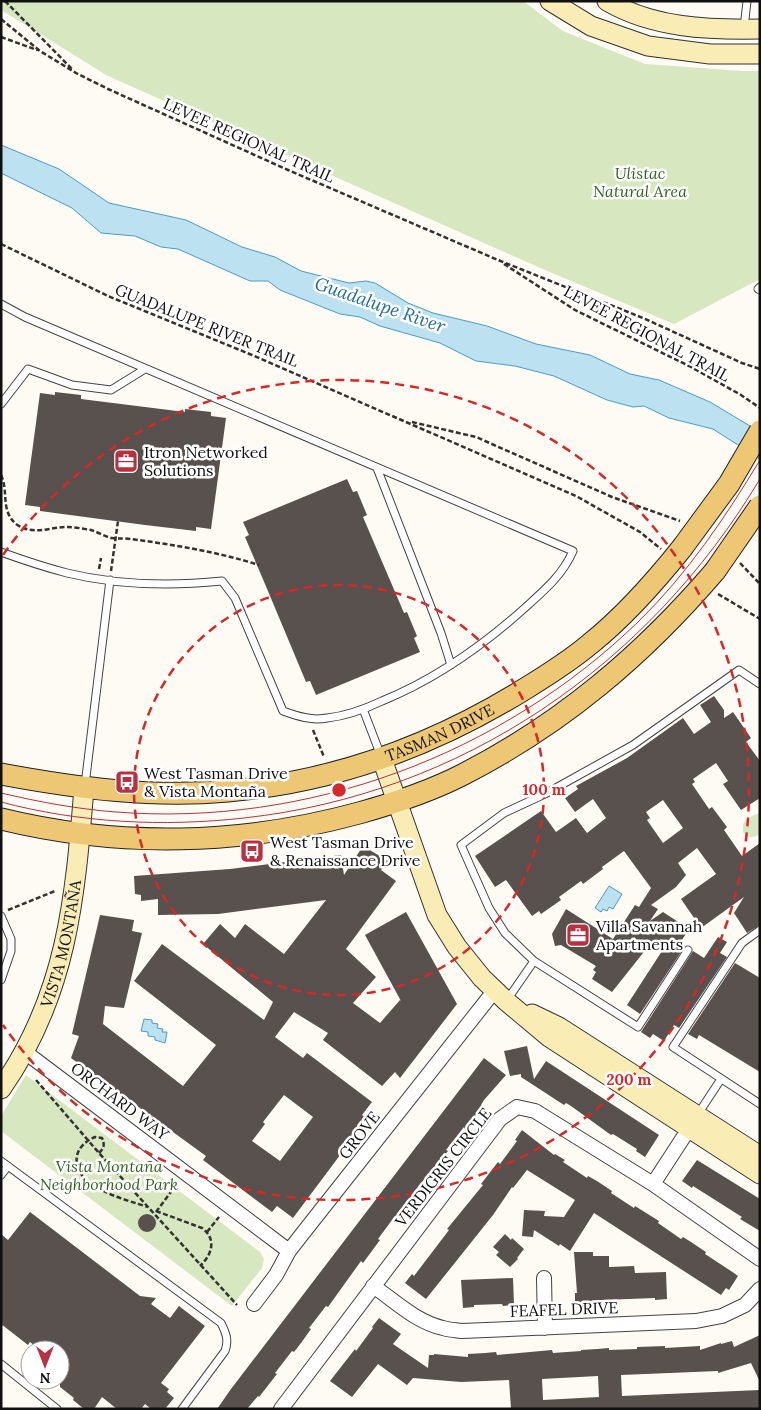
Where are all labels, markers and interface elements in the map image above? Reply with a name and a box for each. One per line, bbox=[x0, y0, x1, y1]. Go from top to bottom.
street label: LEVEE REGIONAL TRAIL bbox=[160, 93, 338, 187]
park label: Ulistac Natural Area bbox=[593, 163, 687, 201]
water label: Guadalupe River bbox=[312, 271, 449, 338]
street label: GUADALUPE RIVER TRAIL bbox=[112, 279, 302, 371]
street label: LEVEE REGIONAL TRAIL bbox=[561, 281, 733, 385]
place label: Itron Networked Solutions bbox=[144, 442, 268, 480]
office icon: Itron Networked Solutions bbox=[113, 448, 139, 474]
street label: TASMAN DRIVE bbox=[382, 699, 498, 766]
place label: West Tasman Drive & Vista Montaña bbox=[144, 763, 288, 801]
bus stop icon: West Tasman Drive & Vista Montaña bbox=[114, 769, 140, 795]
text: 100 m bbox=[523, 780, 566, 799]
centre of rings bbox=[330, 781, 348, 799]
place label: West Tasman Drive & Renaissance Drive bbox=[270, 832, 421, 870]
bus stop icon: West Tasman Drive & Renaissance Drive bbox=[239, 838, 265, 864]
street label: VISTA MONTAÑA bbox=[35, 878, 85, 1011]
place label: Villa Savannah Apartments bbox=[595, 916, 703, 954]
office icon: Villa Savannah Apartments bbox=[565, 922, 591, 948]
street label: ORCHARD WAY bbox=[67, 1058, 174, 1145]
text: 200 m bbox=[607, 1070, 652, 1089]
street label: VERDIGRIS CIRCLE bbox=[390, 1104, 496, 1231]
street label: GROVE bbox=[334, 1107, 384, 1163]
park label: Vista Montaña Neighborhood Park bbox=[40, 1156, 178, 1194]
street label: FEAFEL DRIVE bbox=[509, 1297, 619, 1321]
north arrow bbox=[20, 1340, 70, 1390]
text: N bbox=[39, 1369, 50, 1387]

